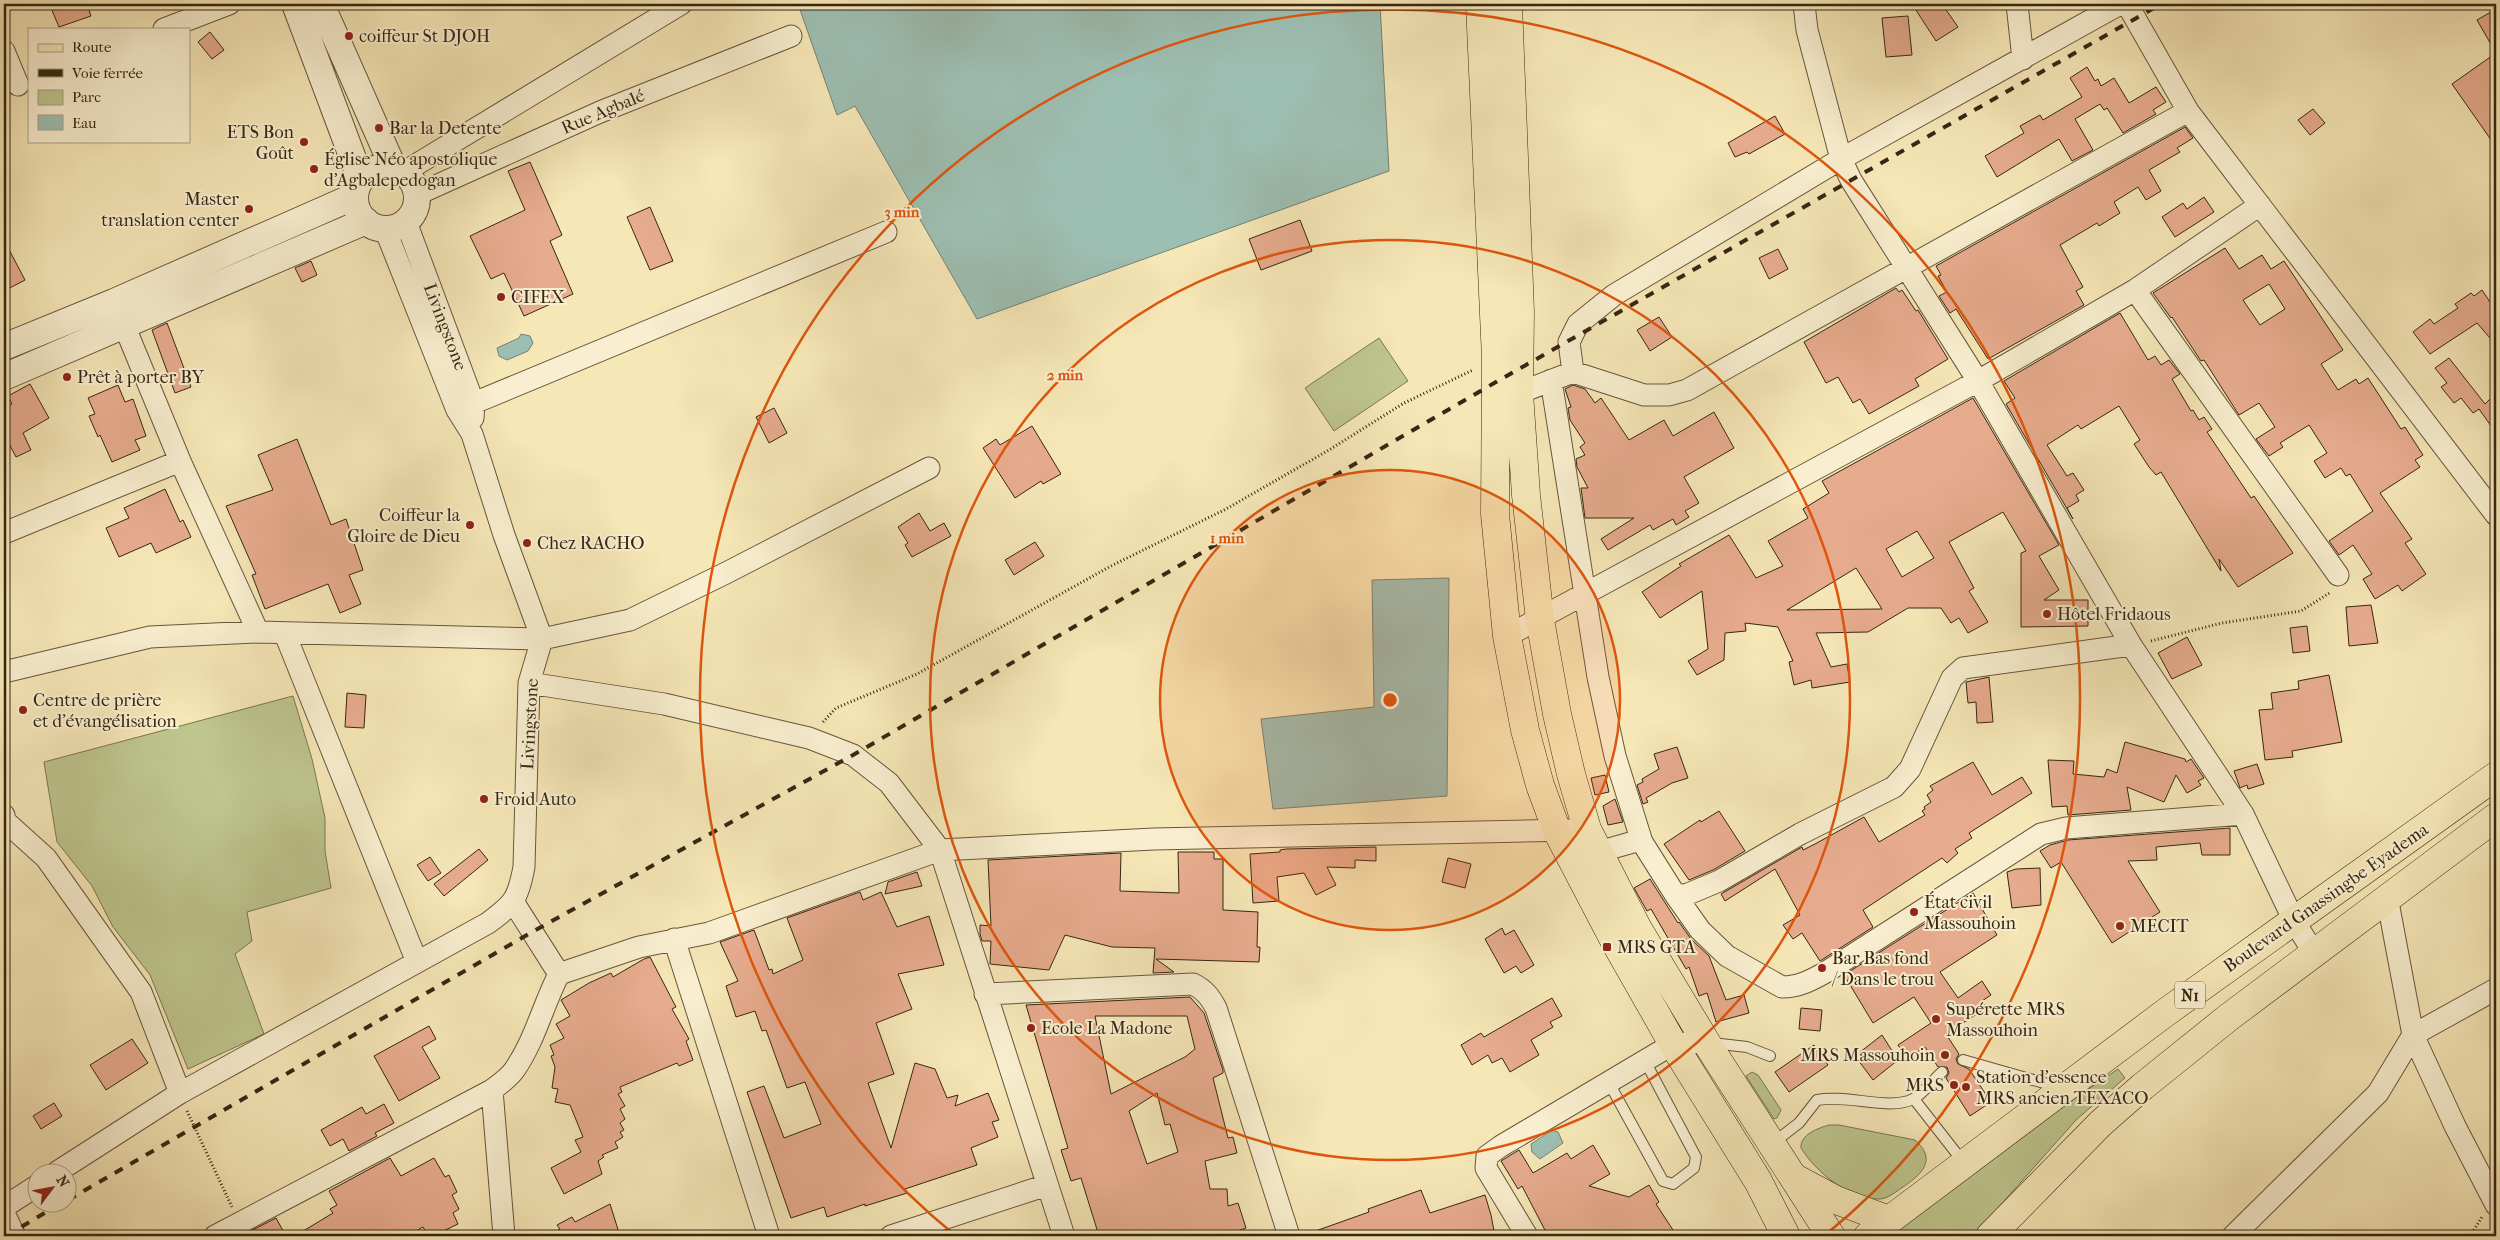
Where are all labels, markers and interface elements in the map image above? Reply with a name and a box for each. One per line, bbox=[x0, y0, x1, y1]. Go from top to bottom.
place label: coiffeur St DJOH bbox=[359, 26, 490, 47]
legend bbox=[28, 28, 190, 142]
marker: coiffeur St DJOH bbox=[343, 30, 355, 42]
text: Route bbox=[72, 38, 112, 56]
text: Voie ferrée bbox=[71, 64, 144, 82]
street label: Rue Agbalé bbox=[558, 85, 648, 139]
text: Parc bbox=[72, 88, 101, 106]
text: Eau bbox=[72, 114, 97, 132]
place label: Bar la Detente bbox=[389, 118, 501, 139]
place label: ETS Bon Goût bbox=[227, 122, 295, 164]
marker: Bar la Detente bbox=[373, 122, 385, 134]
marker: ETS Bon Goût bbox=[298, 136, 310, 148]
place label: Église Néo apostolique d'Agbalepedogan bbox=[324, 148, 497, 191]
marker: Église Néo apostolique d'Agbalepedogan bbox=[308, 163, 320, 175]
place label: Master translation center bbox=[101, 189, 239, 231]
marker: Master translation center bbox=[243, 203, 255, 215]
text: 3 min bbox=[885, 203, 920, 221]
street label: Livingstone bbox=[419, 280, 471, 374]
place label: CIFEX bbox=[511, 287, 565, 308]
marker: CIFEX bbox=[495, 291, 507, 303]
text: 2 min bbox=[1047, 366, 1084, 384]
place label: Prêt à porter BY bbox=[77, 367, 205, 388]
marker: Prêt à porter BY bbox=[61, 371, 73, 383]
place label: Coiffeur la Gloire de Dieu bbox=[347, 505, 461, 547]
marker: Coiffeur la Gloire de Dieu bbox=[464, 519, 476, 531]
text: 1 min bbox=[1210, 529, 1244, 547]
place label: Chez RACHO bbox=[537, 533, 645, 554]
marker: Chez RACHO bbox=[521, 537, 533, 549]
place label: Hôtel Fridaous bbox=[2057, 604, 2171, 625]
marker: Hôtel Fridaous bbox=[2041, 608, 2053, 620]
street label: Livingstone bbox=[517, 678, 543, 770]
place label: Centre de prière et d'évangélisation bbox=[33, 690, 177, 732]
centre of rings bbox=[1381, 691, 1399, 709]
marker: Centre de prière et d'évangélisation bbox=[17, 704, 29, 716]
place label: Froid Auto bbox=[494, 789, 576, 810]
marker: Froid Auto bbox=[478, 793, 490, 805]
street label: Boulevard Gnassingbe Eyadema bbox=[2219, 819, 2433, 977]
place label: État civil Massouhoin bbox=[1924, 891, 2017, 934]
marker: État civil Massouhoin bbox=[1908, 906, 1920, 918]
place label: MECIT bbox=[2130, 916, 2190, 937]
marker: MECIT bbox=[2114, 920, 2126, 932]
place label: MRS GTA bbox=[1617, 937, 1696, 958]
marker: MRS GTA bbox=[1601, 941, 1613, 953]
place label: Bar Bas fond / Dans le trou bbox=[1831, 948, 1934, 990]
marker: Bar Bas fond / Dans le trou bbox=[1816, 962, 1828, 974]
road number: N1 bbox=[2175, 982, 2205, 1008]
place label: Supérette MRS Massouhoin bbox=[1946, 999, 2065, 1041]
marker: Supérette MRS Massouhoin bbox=[1930, 1013, 1942, 1025]
place label: Ecole La Madone bbox=[1041, 1018, 1173, 1039]
marker: Ecole La Madone bbox=[1025, 1022, 1037, 1034]
place label: MRS Massouhoin bbox=[1800, 1045, 1936, 1066]
marker: MRS Massouhoin bbox=[1939, 1049, 1951, 1061]
place label: Station d'essence MRS ancien TEXACO bbox=[1976, 1067, 2149, 1109]
place label: MRS bbox=[1905, 1075, 1944, 1096]
marker: MRS bbox=[1948, 1079, 1960, 1091]
marker: Station d'essence MRS ancien TEXACO bbox=[1960, 1081, 1972, 1093]
north arrow bbox=[28, 1162, 78, 1212]
text: N bbox=[53, 1172, 73, 1191]

